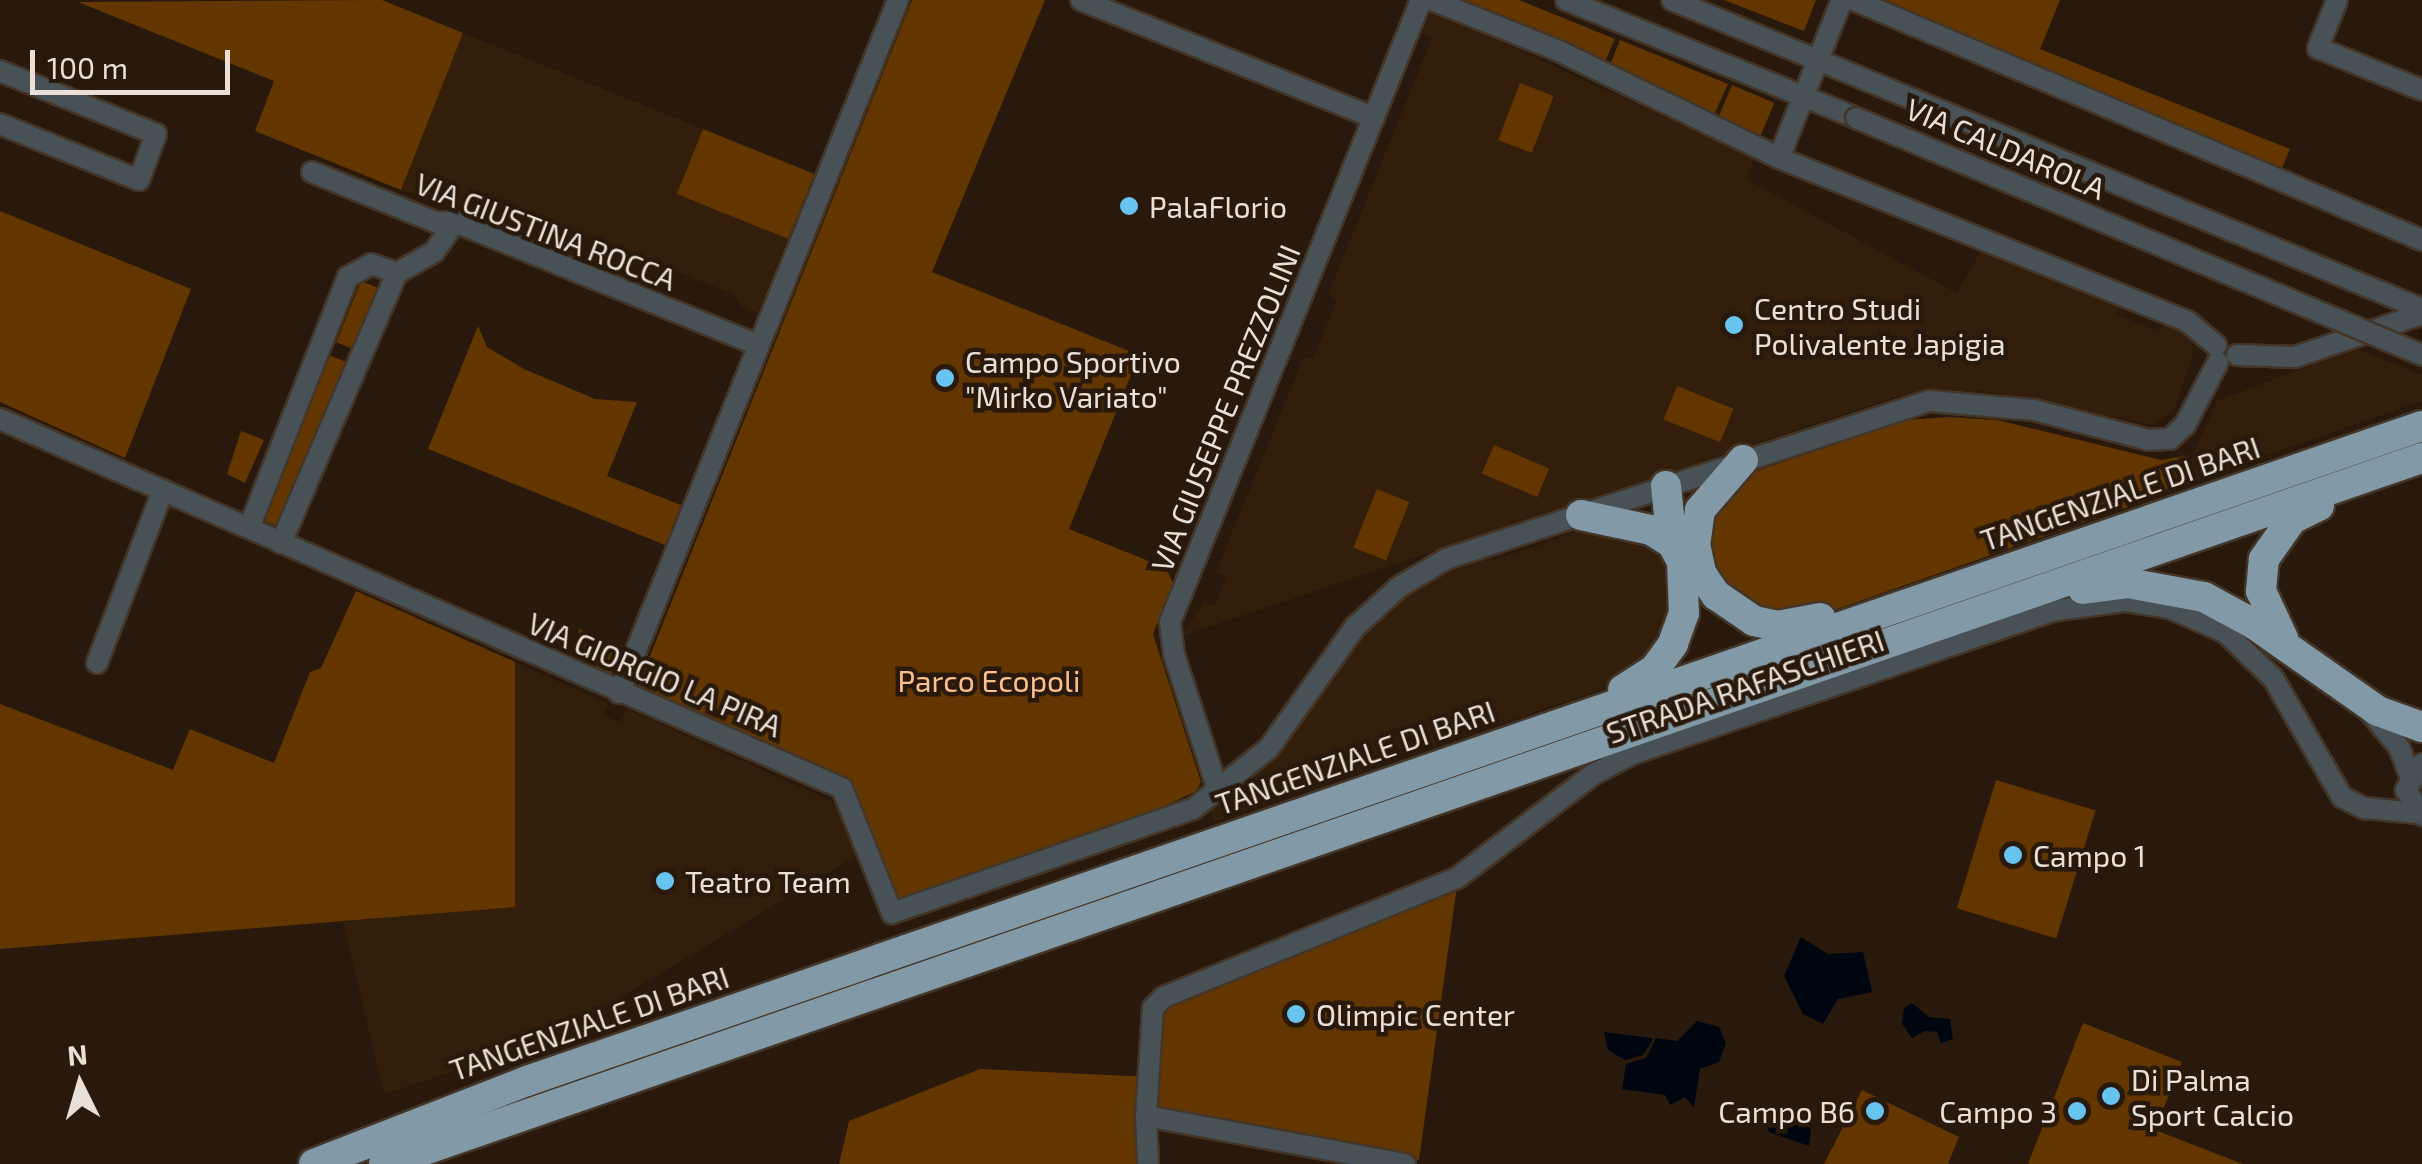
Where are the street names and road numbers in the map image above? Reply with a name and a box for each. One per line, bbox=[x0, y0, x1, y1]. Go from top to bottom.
street label: VIA CALDAROLA bbox=[1901, 90, 2111, 206]
street label: VIA GIUSTINA ROCCA bbox=[410, 164, 682, 298]
street label: VIA GIUSEPPE PREZZOLINI bbox=[1143, 239, 1307, 577]
street label: TANGENZIALE DI BARI bbox=[1976, 428, 2264, 558]
street label: VIA GIORGIO LA PIRA bbox=[522, 604, 788, 744]
street label: STRADA RAFASCHIERI bbox=[1601, 621, 1889, 751]
street label: TANGENZIALE DI BARI bbox=[1211, 692, 1499, 822]
street label: TANGENZIALE DI BARI bbox=[445, 958, 733, 1088]

